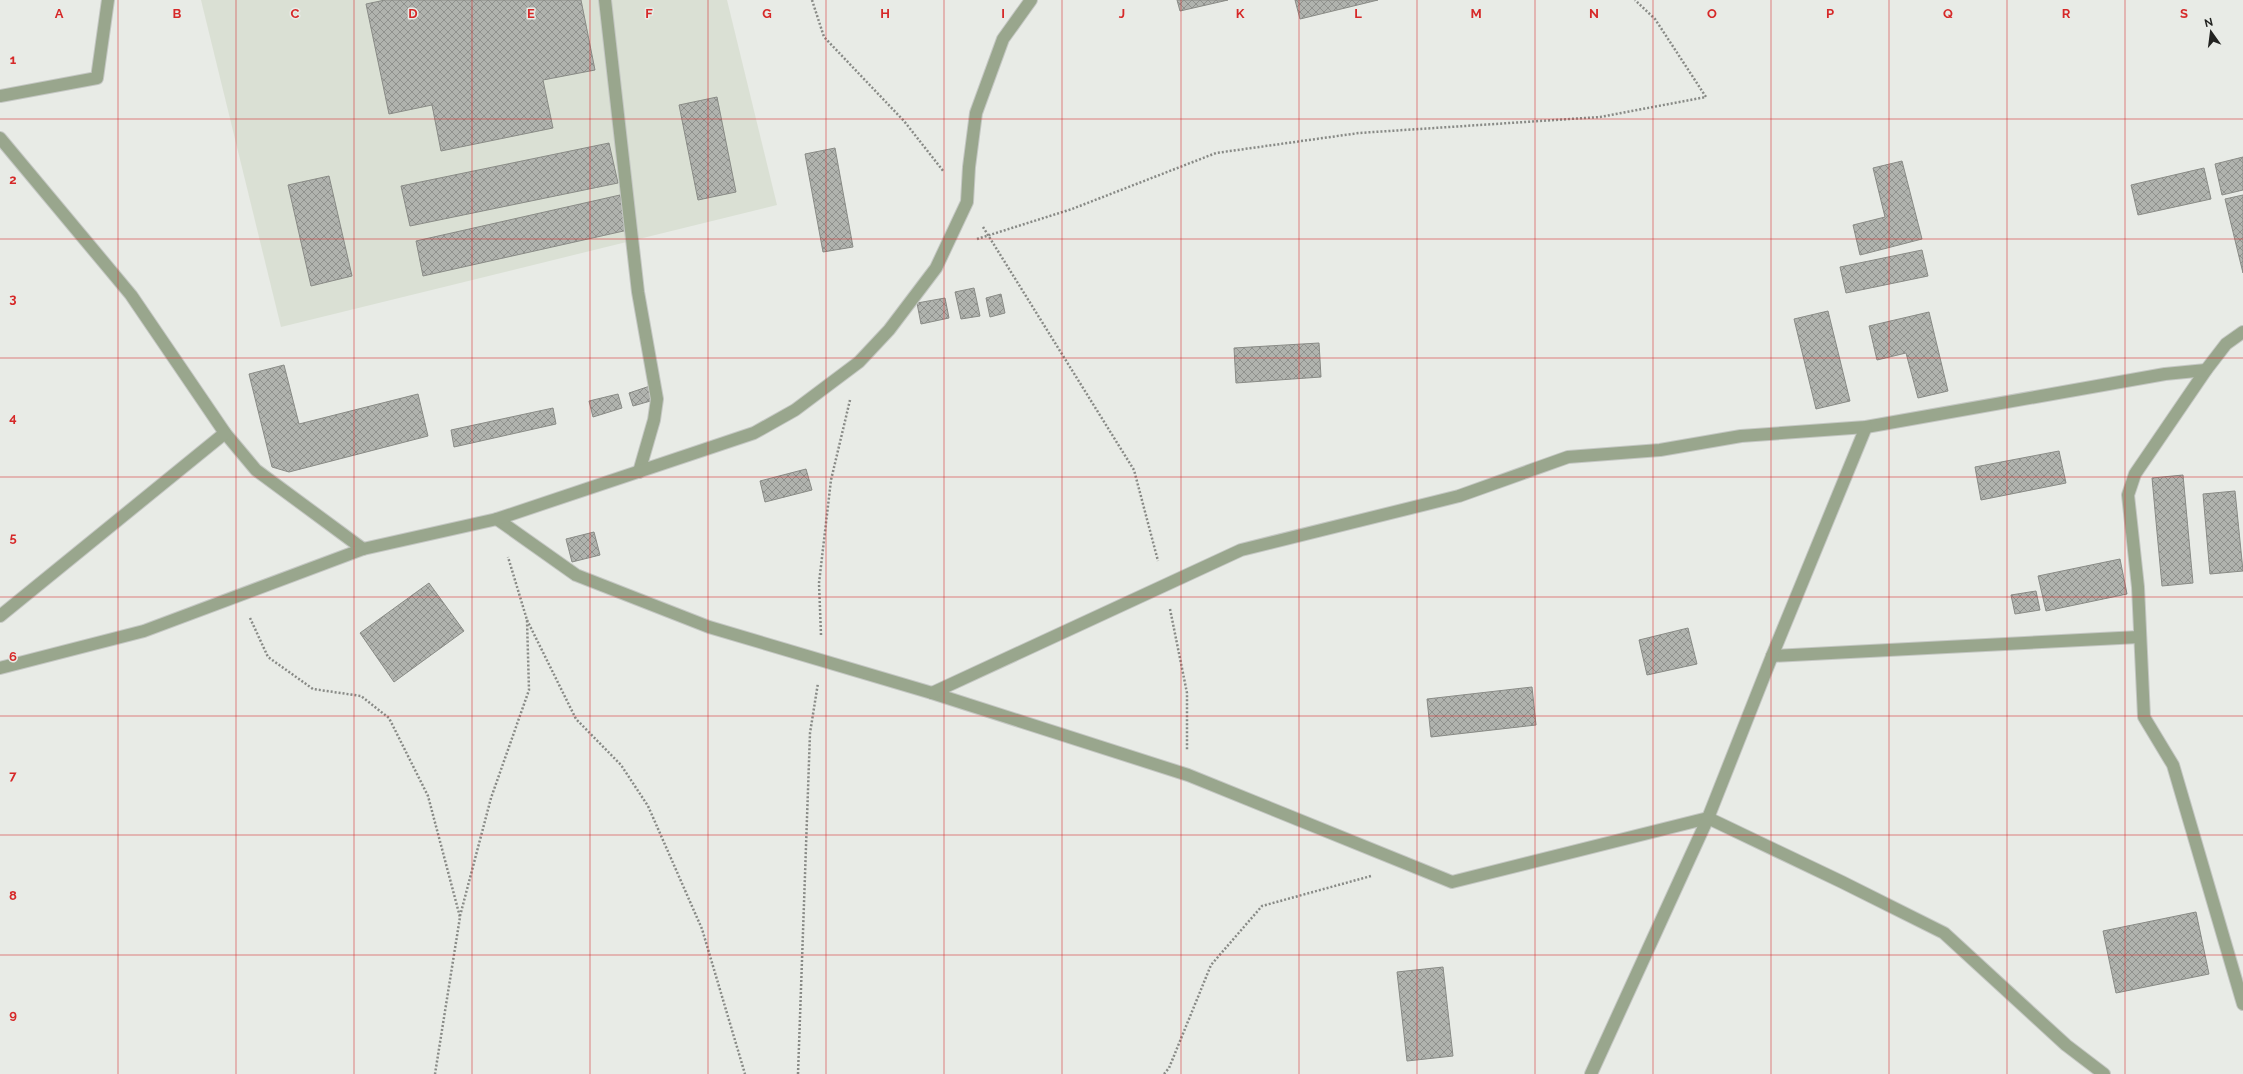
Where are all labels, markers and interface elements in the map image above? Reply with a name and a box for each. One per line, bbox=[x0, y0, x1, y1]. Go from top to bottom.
text: A bbox=[55, 6, 64, 21]
text: B bbox=[173, 6, 182, 21]
text: C bbox=[291, 6, 300, 21]
text: D bbox=[408, 6, 418, 21]
text: E bbox=[527, 6, 535, 21]
text: F bbox=[645, 6, 653, 21]
text: G bbox=[762, 6, 772, 21]
text: H bbox=[880, 6, 890, 21]
text: I bbox=[1001, 6, 1005, 21]
text: J bbox=[1119, 6, 1125, 21]
text: K bbox=[1236, 6, 1245, 21]
text: L bbox=[1354, 6, 1362, 21]
text: M bbox=[1470, 6, 1482, 21]
text: N bbox=[1589, 6, 1599, 21]
text: O bbox=[1707, 6, 1717, 21]
text: P bbox=[1826, 6, 1834, 21]
text: Q bbox=[1943, 6, 1953, 21]
text: R bbox=[2062, 6, 2071, 21]
text: S bbox=[2180, 6, 2188, 21]
north arrow bbox=[2191, 12, 2231, 52]
text: N bbox=[2203, 15, 2214, 30]
text: 1 bbox=[10, 52, 17, 67]
text: 2 bbox=[9, 172, 17, 187]
text: 3 bbox=[9, 291, 17, 306]
text: 4 bbox=[9, 410, 17, 425]
text: 5 bbox=[9, 530, 17, 545]
text: 6 bbox=[9, 649, 17, 664]
text: 7 bbox=[9, 768, 17, 783]
text: 8 bbox=[9, 888, 17, 903]
text: 9 bbox=[9, 1007, 17, 1022]

